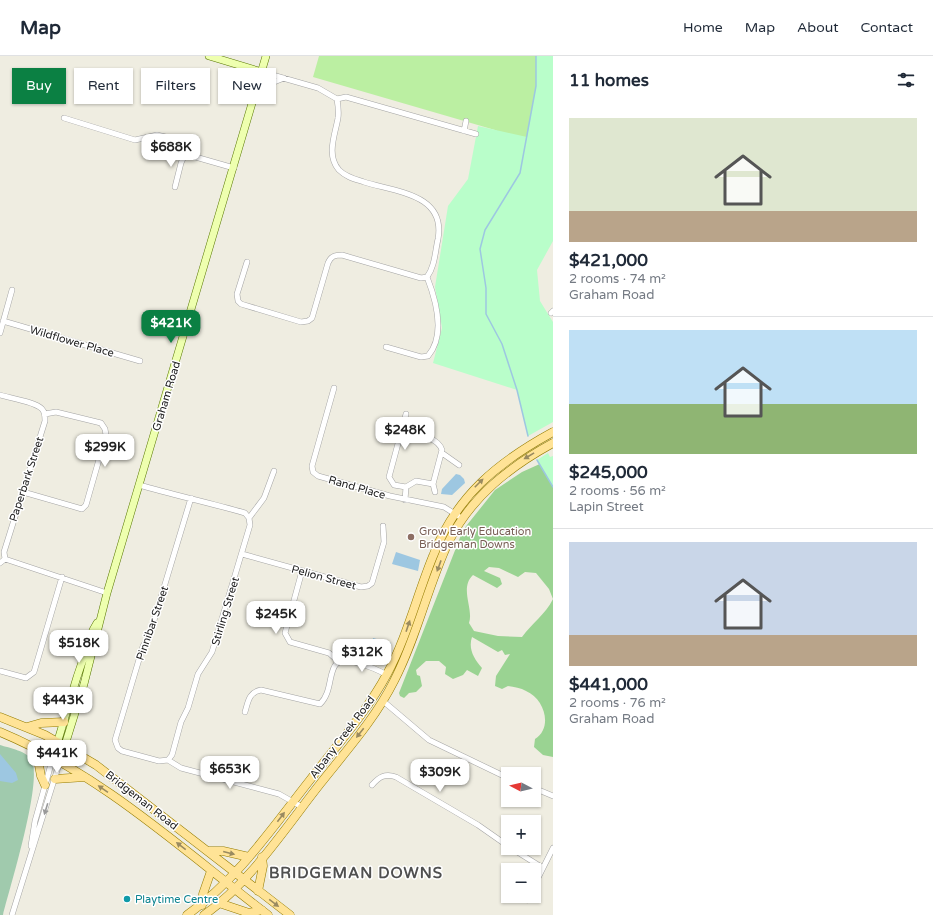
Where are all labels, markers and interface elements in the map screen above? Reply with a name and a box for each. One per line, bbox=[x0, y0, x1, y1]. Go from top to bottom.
text: Map bbox=[20, 17, 61, 39]
text: Home bbox=[683, 19, 723, 36]
text: Map bbox=[745, 19, 775, 36]
text: About bbox=[797, 19, 839, 36]
text: Contact bbox=[861, 19, 913, 36]
chip: Buy bbox=[12, 68, 66, 104]
chip: Rent bbox=[74, 68, 133, 104]
chip: Filters bbox=[141, 68, 210, 104]
chip: New bbox=[218, 68, 276, 104]
icon: filters bbox=[895, 69, 917, 91]
text: 11 homes bbox=[569, 70, 649, 91]
pin: $688K bbox=[143, 134, 199, 168]
text: $688K bbox=[150, 139, 192, 155]
icon: home bbox=[707, 144, 779, 216]
text: $421,000 bbox=[569, 250, 648, 271]
text: 2 rooms · 74 m² bbox=[569, 271, 666, 287]
text: Graham Road bbox=[569, 287, 654, 303]
pin: $421K bbox=[143, 310, 199, 344]
text: $421K bbox=[150, 315, 192, 331]
street label: Wildflower Place bbox=[28, 323, 116, 360]
icon: home bbox=[707, 356, 779, 428]
street label: Graham Road bbox=[150, 360, 183, 433]
pin: $248K bbox=[377, 417, 433, 451]
text: $248K bbox=[384, 422, 426, 438]
pin: $299K bbox=[77, 434, 133, 468]
street label: Paperbark Street bbox=[7, 435, 46, 523]
text: $299K bbox=[84, 439, 126, 455]
one-way arrow bbox=[523, 453, 535, 460]
text: $245,000 bbox=[569, 462, 648, 483]
street label: Rand Place bbox=[327, 473, 387, 502]
one-way arrow bbox=[474, 478, 484, 488]
text: 2 rooms · 56 m² bbox=[569, 483, 666, 499]
text: Lapin Street bbox=[569, 499, 644, 515]
place label: Grow Early Education Bridgeman Downs bbox=[419, 525, 531, 551]
marker: Grow Early Education Bridgeman Downs bbox=[406, 532, 416, 542]
one-way arrow bbox=[436, 560, 442, 572]
street label: Pelion Street bbox=[290, 563, 358, 592]
icon: home bbox=[707, 568, 779, 640]
street label: Stirling Street bbox=[209, 575, 242, 647]
street label: Pinnibar Street bbox=[134, 584, 171, 662]
pin: $245K bbox=[248, 601, 304, 635]
text: $245K bbox=[255, 606, 297, 622]
one-way arrow bbox=[405, 620, 411, 632]
pin: $518K bbox=[51, 630, 107, 664]
text: $518K bbox=[58, 635, 100, 651]
pin: $312K bbox=[334, 639, 390, 673]
text: $312K bbox=[341, 644, 383, 660]
text: $441,000 bbox=[569, 674, 648, 695]
pin: $443K bbox=[35, 687, 91, 721]
text: $443K bbox=[42, 692, 84, 708]
street label: Albany Creek Road bbox=[307, 693, 378, 781]
text: 2 rooms · 76 m² bbox=[569, 695, 666, 711]
text: Graham Road bbox=[569, 711, 654, 727]
one-way arrow bbox=[356, 727, 365, 738]
pin: $441K bbox=[29, 740, 85, 774]
text: $441K bbox=[36, 745, 78, 761]
pin: $653K bbox=[202, 756, 258, 790]
pin: $309K bbox=[412, 759, 468, 793]
text: $653K bbox=[209, 761, 251, 777]
text: $309K bbox=[419, 764, 461, 780]
north arrow bbox=[501, 767, 541, 807]
map controls bbox=[501, 767, 541, 903]
street label: Bridgeman Road bbox=[103, 768, 180, 833]
one-way arrow bbox=[98, 785, 108, 793]
one-way arrow bbox=[43, 803, 49, 815]
one-way arrow bbox=[277, 811, 285, 822]
button: + bbox=[501, 815, 541, 855]
one-way arrow bbox=[175, 842, 186, 851]
one-way arrow bbox=[222, 850, 235, 856]
button: − bbox=[501, 863, 541, 903]
district label: BRIDGEMAN DOWNS bbox=[269, 864, 443, 882]
place label: Playtime Centre bbox=[135, 893, 218, 906]
marker: Playtime Centre bbox=[122, 894, 132, 904]
one-way arrow bbox=[269, 899, 279, 907]

